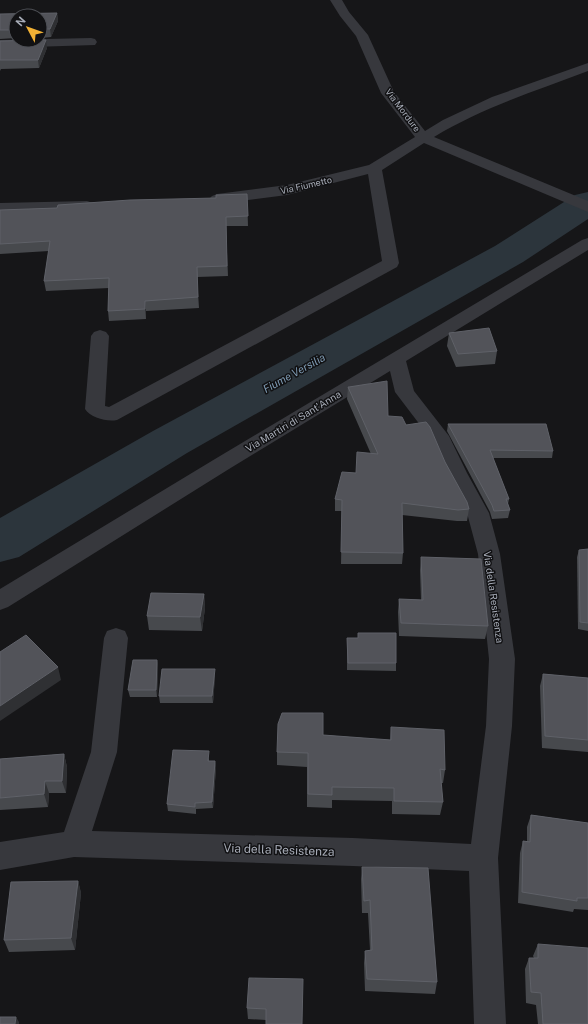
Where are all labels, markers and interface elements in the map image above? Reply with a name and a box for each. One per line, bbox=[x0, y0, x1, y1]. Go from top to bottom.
north arrow bbox=[8, 8, 48, 48]
text: N bbox=[13, 14, 28, 29]
street label: Via Mordure bbox=[383, 86, 423, 134]
street label: Via Fiumetto bbox=[279, 174, 333, 196]
water label: Fiume Versilia bbox=[261, 351, 327, 395]
street label: Via Martiri di Sant'Anna bbox=[243, 388, 343, 454]
street label: Via della Resistenza bbox=[482, 550, 506, 644]
street label: Via della Resistenza bbox=[223, 841, 335, 859]

